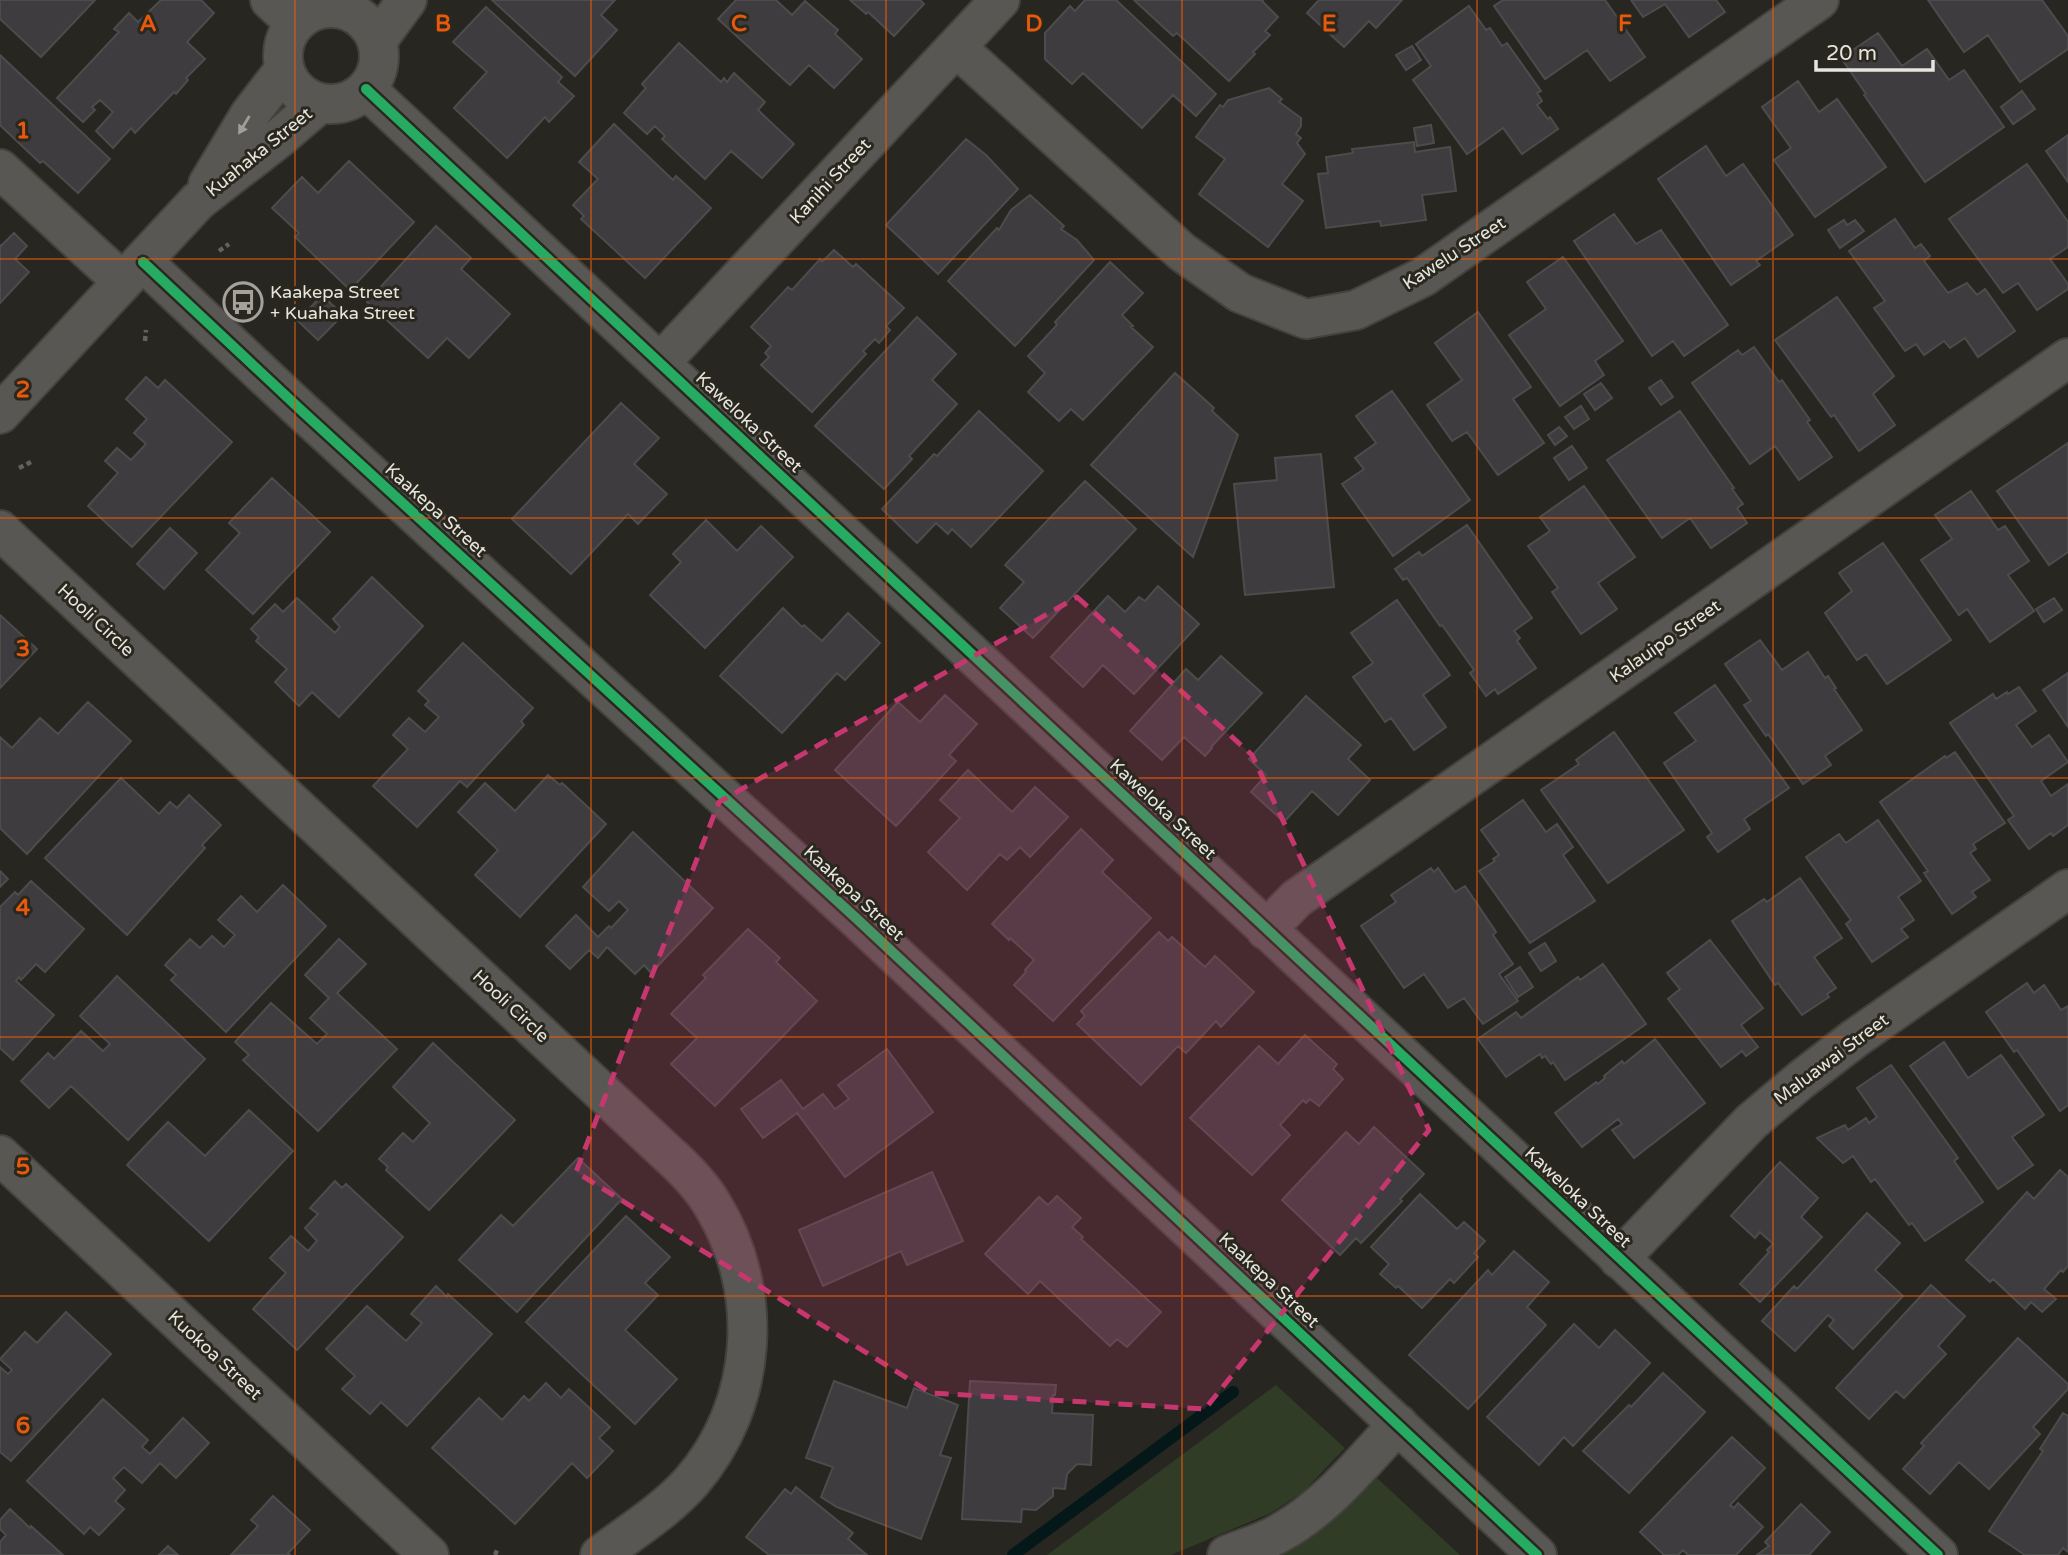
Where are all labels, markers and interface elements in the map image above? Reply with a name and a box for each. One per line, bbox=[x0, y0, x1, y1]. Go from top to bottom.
text: A bbox=[139, 10, 157, 38]
text: B bbox=[435, 10, 451, 38]
text: C bbox=[731, 10, 747, 38]
text: D bbox=[1025, 10, 1043, 38]
text: E bbox=[1322, 10, 1336, 38]
text: F bbox=[1618, 10, 1632, 38]
scale bar bbox=[1816, 28, 1933, 72]
text: 20 m bbox=[1826, 41, 1877, 66]
street label: Kuahaka Street bbox=[202, 102, 317, 201]
one-way arrow bbox=[237, 115, 250, 134]
text: 1 bbox=[16, 117, 30, 145]
street label: Kanihi Street bbox=[785, 133, 875, 228]
street label: Kawelu Street bbox=[1399, 212, 1510, 294]
bus stop icon: Kaakepa Street + Kuahaka Street bbox=[222, 281, 264, 323]
place label: Kaakepa Street + Kuahaka Street bbox=[270, 281, 415, 324]
street label: Kaweloka Street bbox=[691, 367, 807, 477]
text: 2 bbox=[16, 376, 30, 404]
street label: Kaakepa Street bbox=[380, 458, 492, 562]
street label: Hooli Circle bbox=[53, 579, 139, 661]
street label: Kalauipo Street bbox=[1605, 594, 1725, 687]
text: 3 bbox=[16, 635, 30, 663]
street label: Kaweloka Street bbox=[1105, 754, 1221, 864]
street label: Kaakepa Street bbox=[799, 841, 909, 945]
text: 4 bbox=[16, 894, 31, 922]
street label: Hooli Circle bbox=[468, 965, 554, 1047]
street label: Maluawai Street bbox=[1769, 1009, 1893, 1109]
street label: Kaweloka Street bbox=[1520, 1142, 1636, 1252]
text: 5 bbox=[16, 1153, 30, 1181]
street label: Kaakepa Street bbox=[1214, 1228, 1324, 1332]
street label: Kuokoa Street bbox=[163, 1306, 267, 1404]
text: 6 bbox=[16, 1412, 30, 1440]

